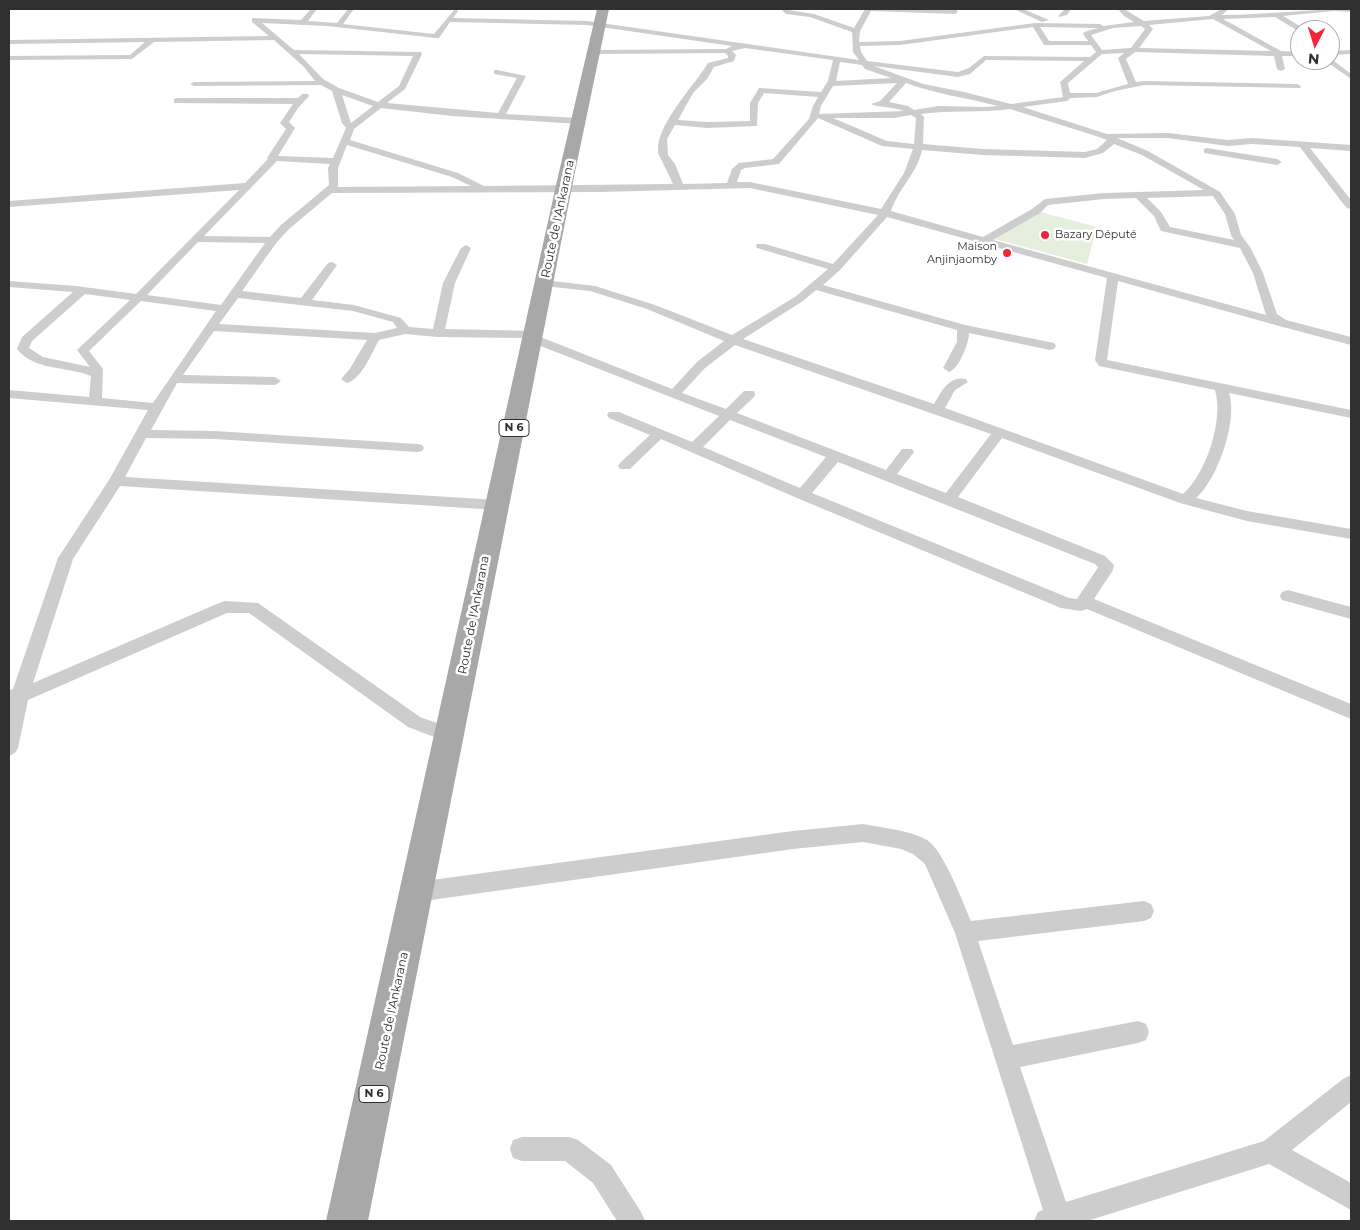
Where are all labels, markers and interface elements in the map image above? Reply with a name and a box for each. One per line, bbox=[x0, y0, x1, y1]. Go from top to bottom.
north arrow bbox=[1290, 20, 1340, 70]
text: N bbox=[1307, 49, 1320, 68]
street label: Route de l'Ankarana bbox=[538, 159, 578, 279]
place label: Bazary Député bbox=[1055, 228, 1137, 242]
marker: Bazary Député bbox=[1039, 229, 1051, 241]
place label: Maison Anjinjaomby bbox=[927, 240, 997, 266]
marker: Maison Anjinjaomby bbox=[1001, 247, 1013, 259]
road number: N 6 bbox=[499, 419, 529, 436]
street label: Route de l'Ankarana bbox=[455, 555, 493, 675]
street label: Route de l'Ankarana bbox=[372, 951, 412, 1071]
road number: N 6 bbox=[359, 1086, 389, 1102]

